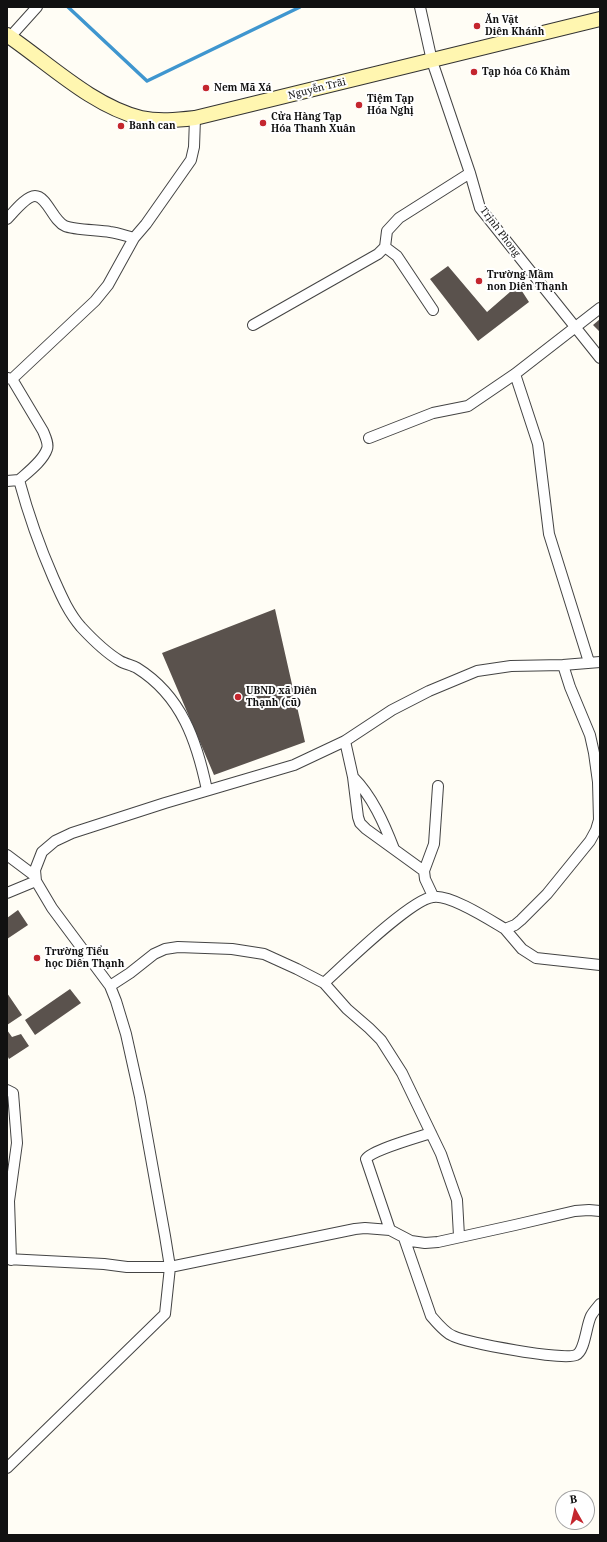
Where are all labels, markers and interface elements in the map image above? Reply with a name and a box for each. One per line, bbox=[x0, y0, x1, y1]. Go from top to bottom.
place label: Ăn Vặt Diên Khánh bbox=[485, 14, 545, 38]
marker: Ăn Vặt Diên Khánh bbox=[472, 21, 482, 31]
place label: Tạp hóa Cô Khảm bbox=[482, 66, 570, 78]
marker: Tạp hóa Cô Khảm bbox=[469, 67, 479, 77]
street label: Nguyễn Trãi bbox=[287, 76, 347, 102]
place label: Nem Mã Xá bbox=[214, 82, 272, 94]
marker: Nem Mã Xá bbox=[201, 83, 211, 93]
place label: Tiệm Tạp Hóa Nghị bbox=[367, 93, 414, 116]
marker: Tiệm Tạp Hóa Nghị bbox=[354, 100, 364, 110]
place label: Cửa Hàng Tạp Hóa Thanh Xuân bbox=[271, 111, 356, 134]
marker: Cửa Hàng Tạp Hóa Thanh Xuân bbox=[258, 118, 268, 128]
place label: Banh can bbox=[129, 120, 176, 132]
marker: Banh can bbox=[116, 121, 126, 131]
street label: Trịnh Phong bbox=[477, 205, 523, 259]
place label: Trường Mầm non Diên Thạnh bbox=[487, 269, 568, 292]
marker: Trường Mầm non Diên Thạnh bbox=[474, 276, 484, 286]
place label: UBND xã Diên Thạnh (cũ) bbox=[246, 685, 317, 708]
marker: UBND xã Diên Thạnh (cũ) bbox=[233, 692, 243, 702]
place label: Trường Tiểu học Diên Thạnh bbox=[45, 946, 124, 970]
marker: Trường Tiểu học Diên Thạnh bbox=[32, 953, 42, 963]
north arrow bbox=[555, 1490, 595, 1530]
text: B bbox=[569, 1491, 578, 1507]

